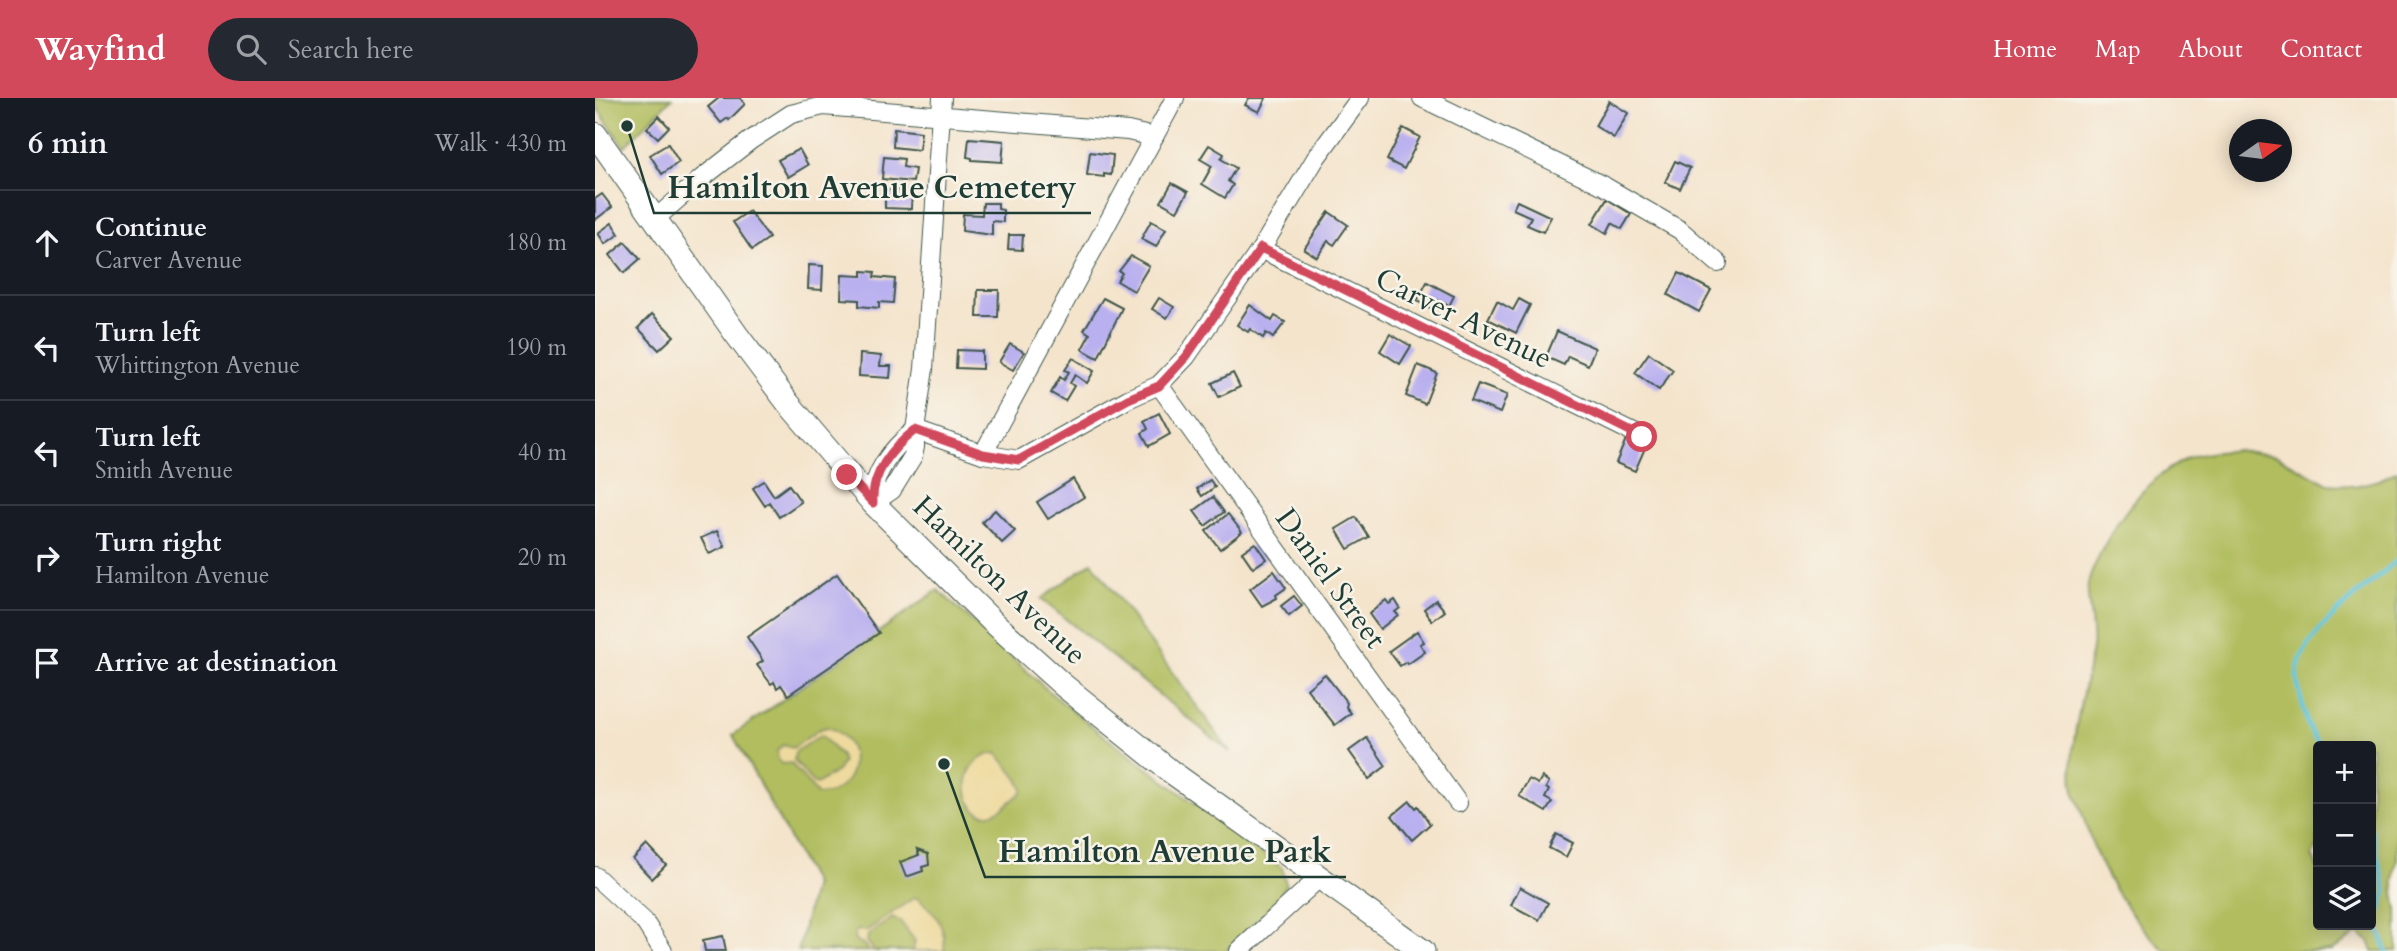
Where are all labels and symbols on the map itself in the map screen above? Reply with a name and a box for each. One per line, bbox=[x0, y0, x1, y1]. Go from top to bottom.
north arrow bbox=[2229, 119, 2292, 182]
callout: Hamilton Avenue Cemetery bbox=[654, 160, 1091, 213]
text: Hamilton Avenue Cemetery bbox=[668, 166, 1076, 210]
street label: Carver Avenue bbox=[1369, 258, 1559, 379]
route start bbox=[1626, 421, 1657, 452]
route end bbox=[831, 459, 862, 490]
street label: Hamilton Avenue bbox=[904, 487, 1096, 674]
street label: Daniel Street bbox=[1266, 500, 1396, 657]
callout: Hamilton Avenue Park bbox=[985, 824, 1346, 877]
text: Hamilton Avenue Park bbox=[998, 830, 1332, 874]

